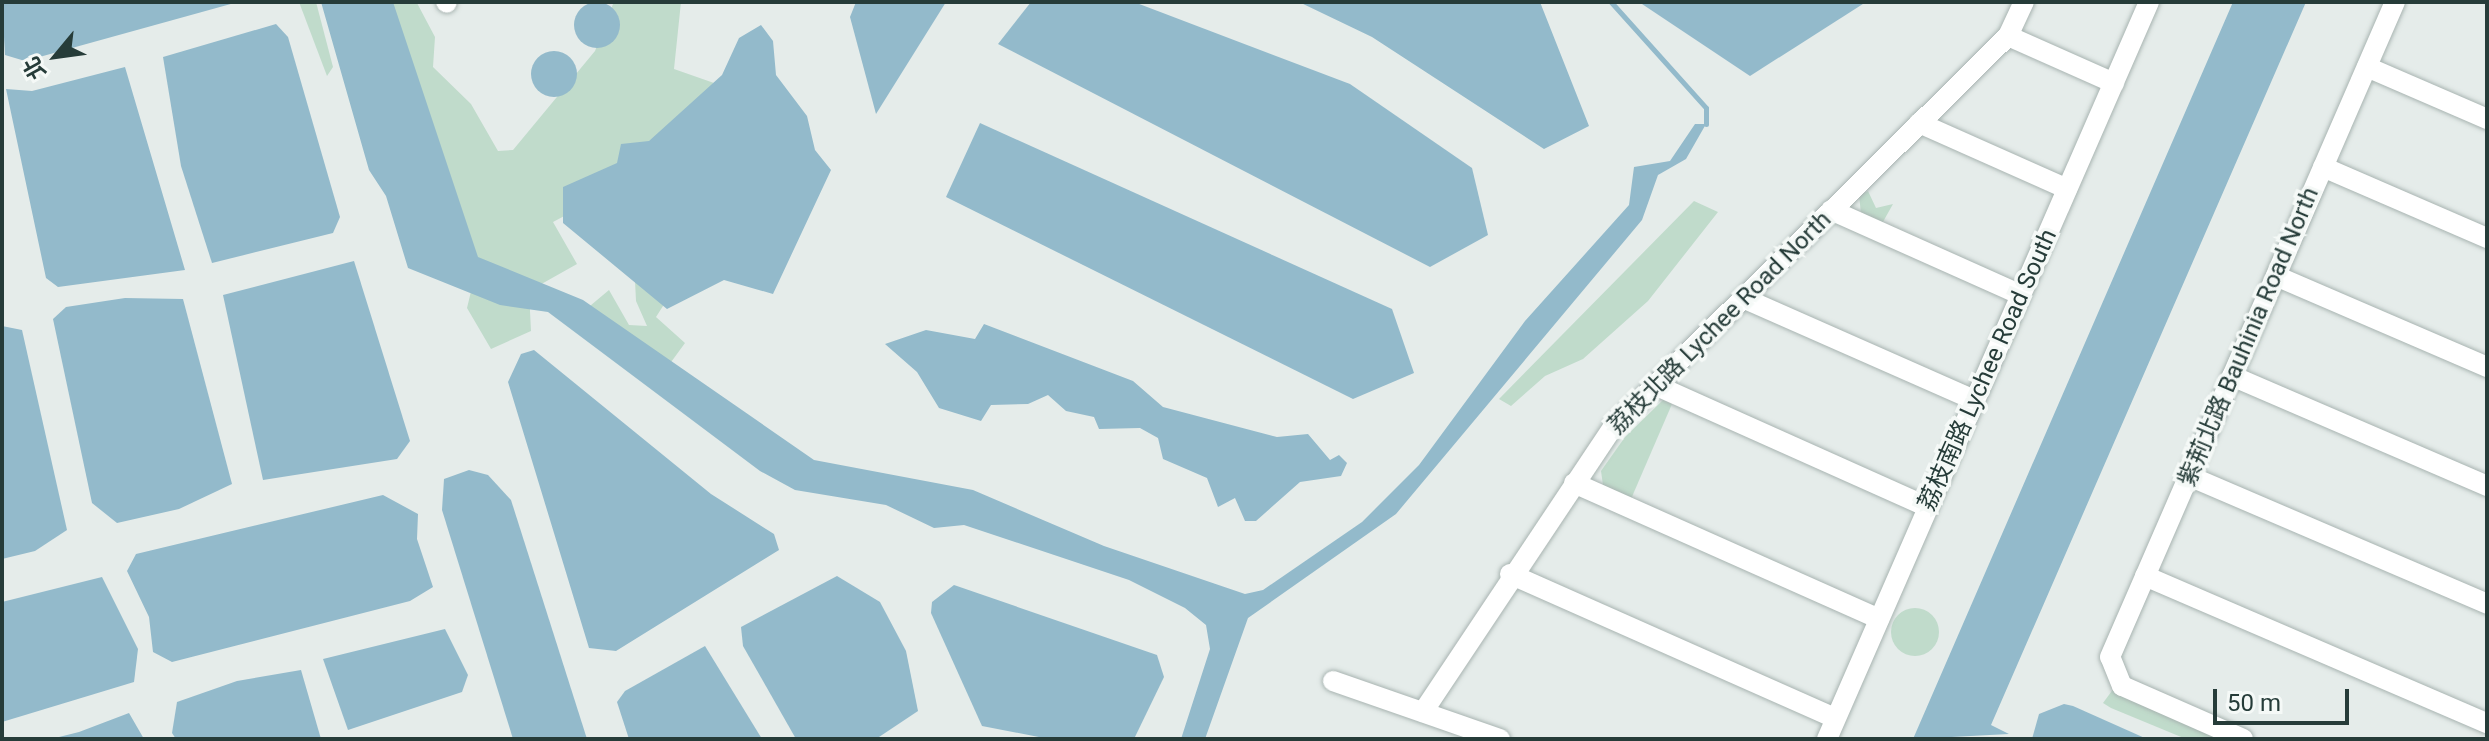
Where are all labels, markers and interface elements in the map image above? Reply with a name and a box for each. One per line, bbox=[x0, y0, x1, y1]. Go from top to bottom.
north arrow bbox=[16, 16, 96, 96]
text: 北 bbox=[18, 52, 51, 84]
street label: 紫荊北路 Bauhinia Road North bbox=[2173, 183, 2325, 491]
street label: 荔枝北路 Lychee Road North bbox=[1603, 206, 1837, 440]
street label: 荔枝南路 Lychee Road South bbox=[1913, 225, 2063, 515]
scale bar bbox=[2217, 673, 2353, 723]
text: 50 m bbox=[2227, 689, 2281, 717]

